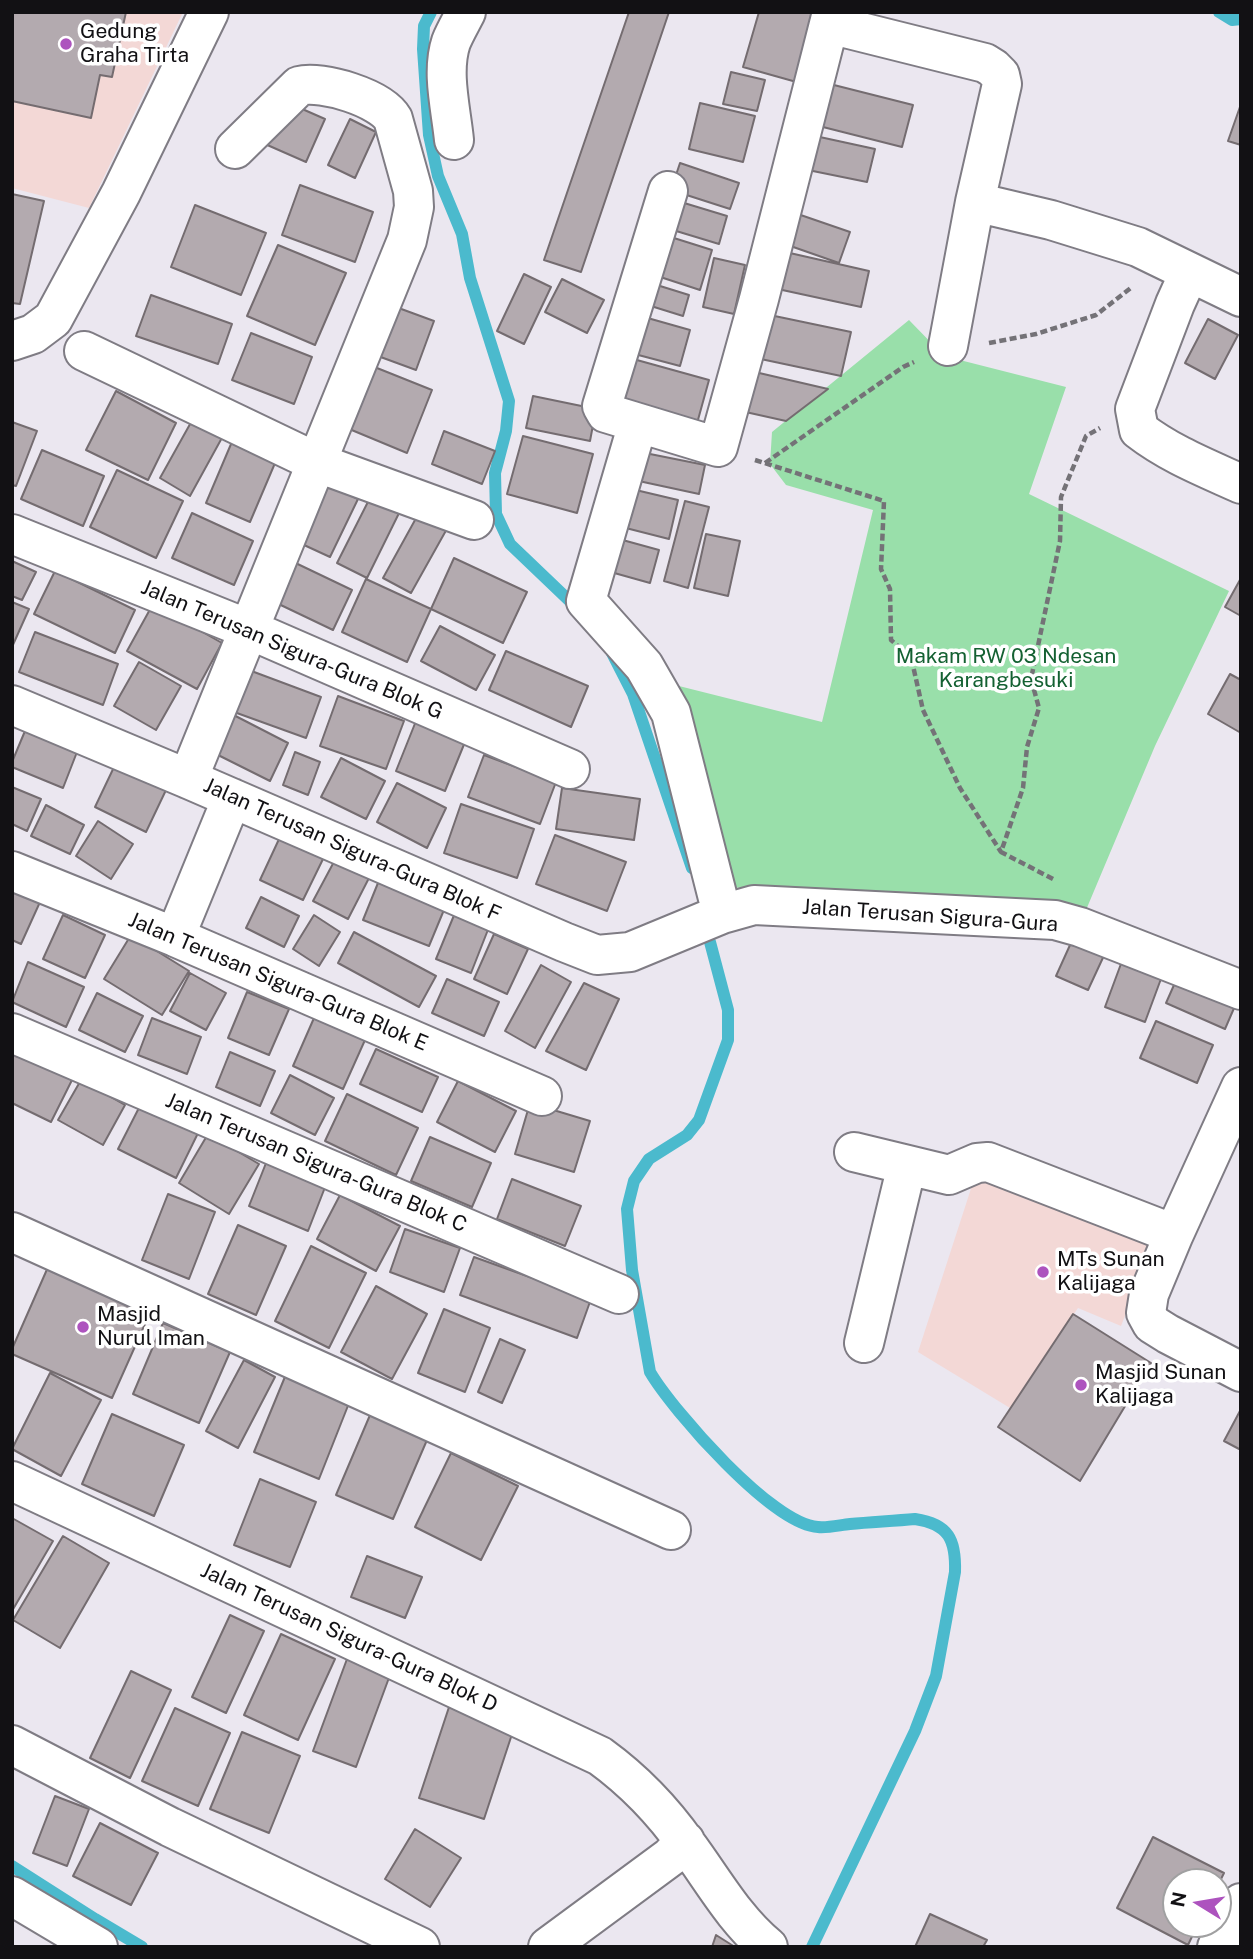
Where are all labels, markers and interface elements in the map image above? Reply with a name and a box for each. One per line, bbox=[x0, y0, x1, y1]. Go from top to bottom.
place label: Gedung Graha Tirta bbox=[80, 19, 189, 69]
marker: Gedung Graha Tirta bbox=[58, 36, 74, 52]
street label: Jalan Terusan Sigura-Gura Blok G bbox=[137, 575, 447, 725]
park label: Makam RW 03 Ndesan Karangbesuki bbox=[896, 644, 1116, 694]
street label: Jalan Terusan Sigura-Gura Blok F bbox=[199, 773, 505, 927]
street label: Jalan Terusan Sigura-Gura bbox=[801, 894, 1059, 938]
street label: Jalan Terusan Sigura-Gura Blok E bbox=[124, 907, 432, 1057]
street label: Jalan Terusan Sigura-Gura Blok C bbox=[162, 1088, 470, 1238]
place label: MTs Sunan Kalijaga bbox=[1057, 1247, 1165, 1297]
marker: MTs Sunan Kalijaga bbox=[1035, 1264, 1051, 1280]
place label: Masjid Nurul Iman bbox=[97, 1302, 205, 1352]
marker: Masjid Nurul Iman bbox=[75, 1319, 91, 1335]
place label: Masjid Sunan Kalijaga bbox=[1095, 1360, 1226, 1410]
marker: Masjid Sunan Kalijaga bbox=[1073, 1377, 1089, 1393]
street label: Jalan Terusan Sigura-Gura Blok D bbox=[196, 1558, 502, 1718]
north arrow bbox=[1162, 1868, 1232, 1938]
text: N bbox=[1166, 1890, 1191, 1909]

